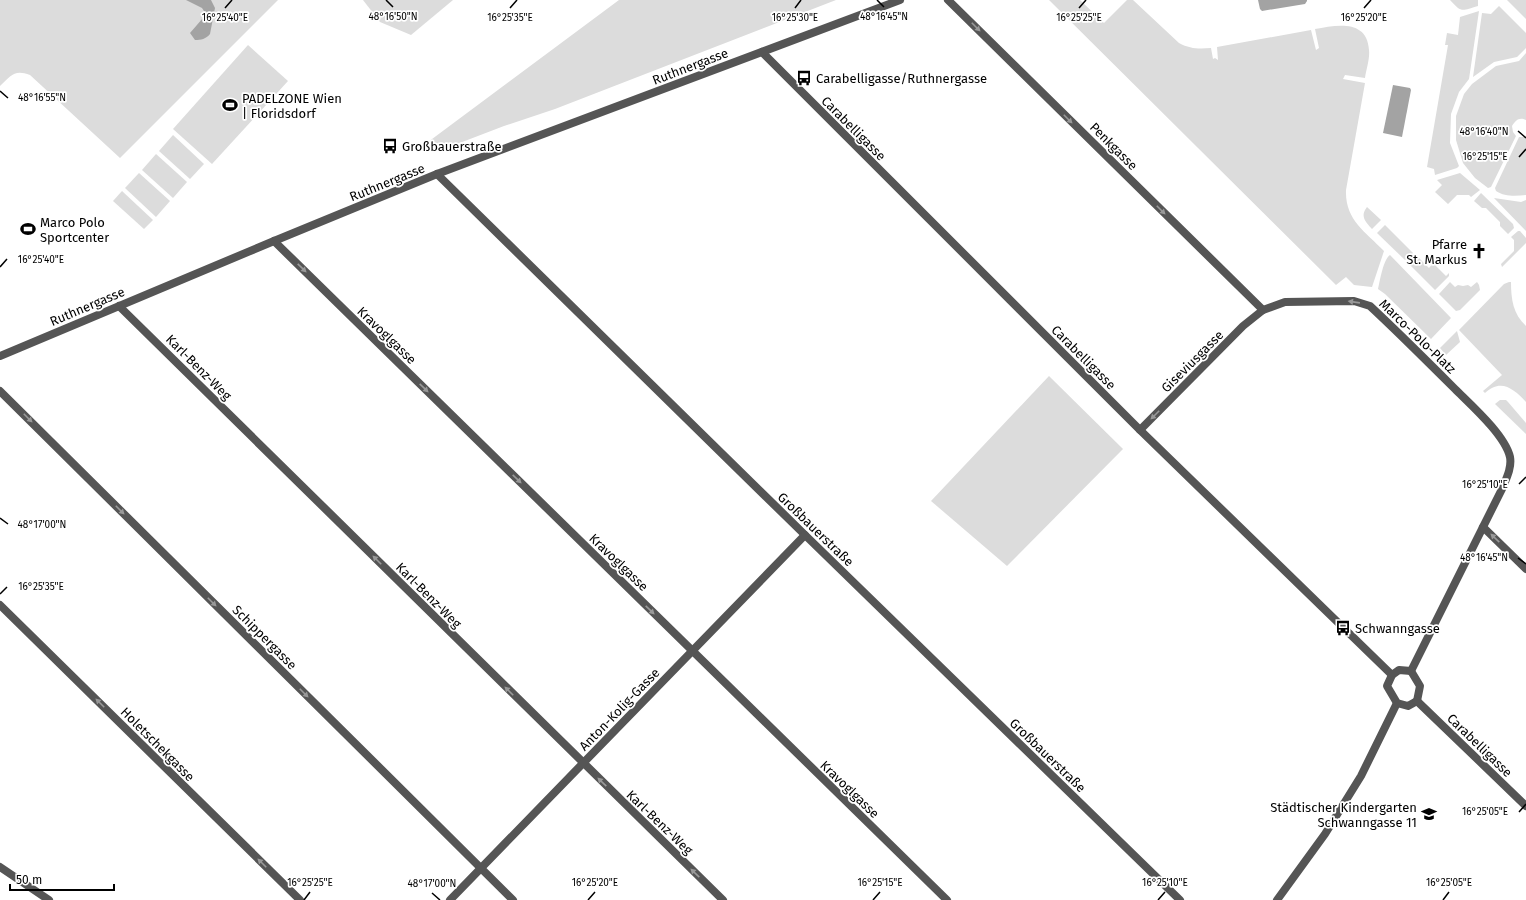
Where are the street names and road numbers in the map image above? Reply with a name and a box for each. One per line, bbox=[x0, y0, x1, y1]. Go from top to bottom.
street label: Ruthnergasse bbox=[650, 45, 730, 88]
street label: Carabelligasse bbox=[818, 93, 889, 164]
street label: Penkgasse bbox=[1087, 119, 1141, 173]
street label: Ruthnergasse bbox=[347, 161, 427, 204]
street label: Ruthnergasse bbox=[48, 284, 127, 329]
street label: Marco-Polo-Platz bbox=[1376, 296, 1459, 377]
street label: Kravoglgasse bbox=[354, 304, 419, 367]
street label: Carabelligasse bbox=[1048, 322, 1119, 393]
street label: Giseviusgasse bbox=[1158, 327, 1226, 395]
street label: Karl-Benz-Weg bbox=[163, 332, 235, 403]
street label: Großbauerstraße bbox=[775, 489, 857, 569]
street label: Kravoglgasse bbox=[586, 531, 651, 594]
street label: Karl-Benz-Weg bbox=[393, 560, 465, 631]
street label: Schippergasse bbox=[229, 602, 300, 673]
street label: Anton-Kolig-Gasse bbox=[576, 665, 662, 754]
street label: Holetschekgasse bbox=[118, 704, 198, 784]
street label: Carabelligasse bbox=[1444, 711, 1515, 780]
street label: Großbauerstraße bbox=[1007, 715, 1089, 795]
street label: Kravoglgasse bbox=[817, 758, 882, 821]
street label: Karl-Benz-Weg bbox=[623, 787, 696, 858]

